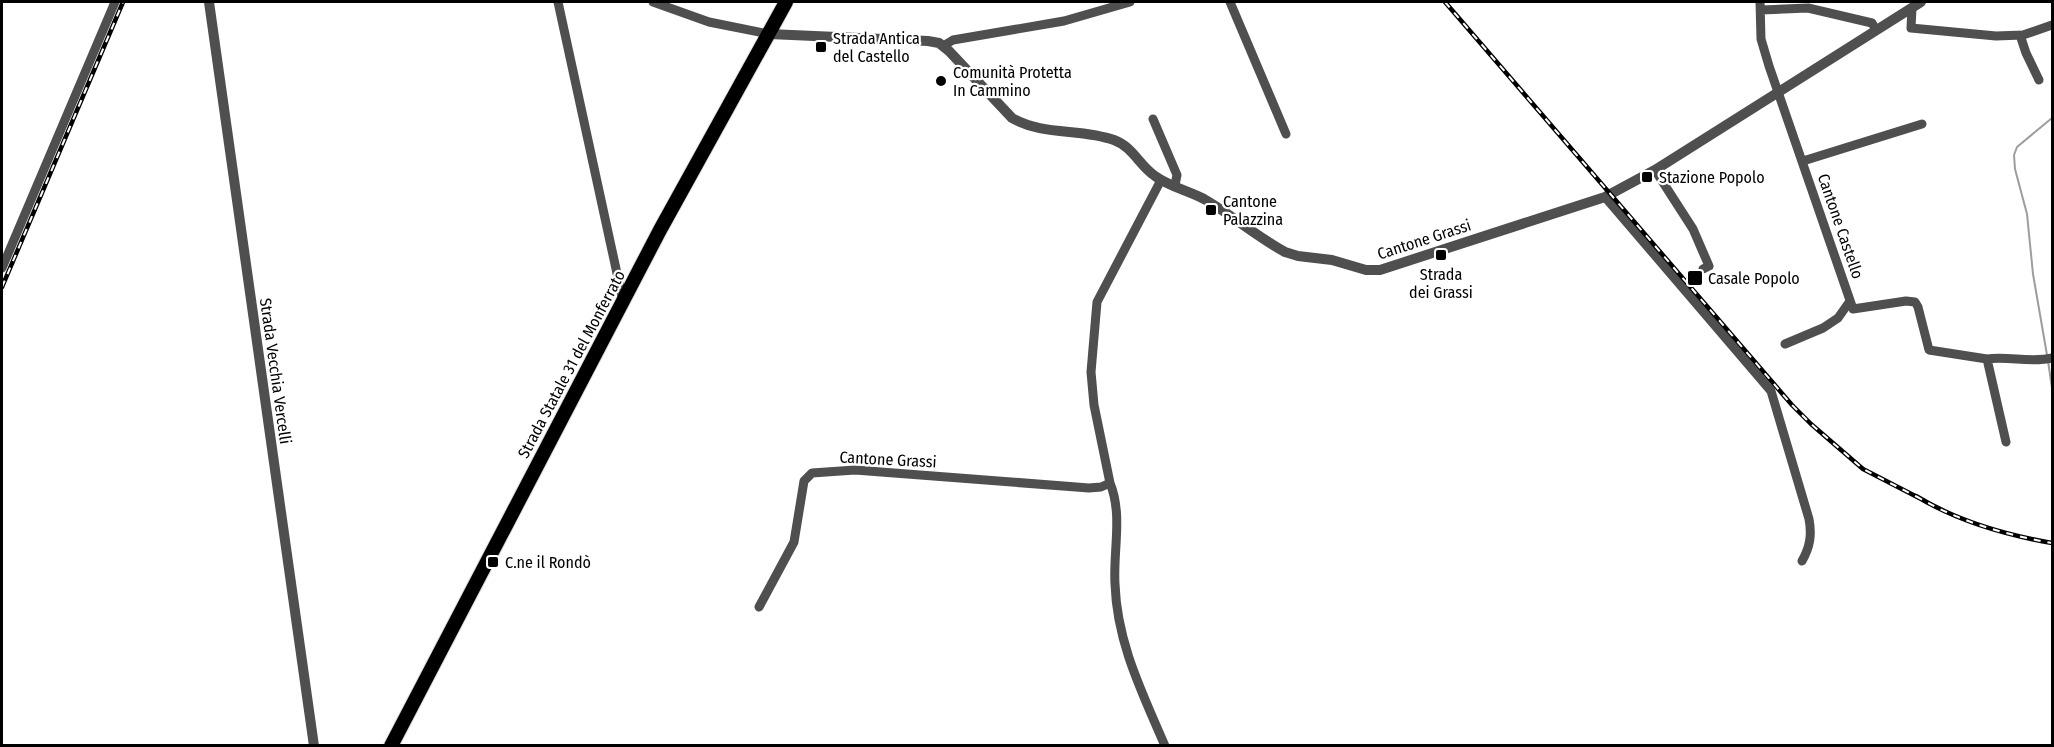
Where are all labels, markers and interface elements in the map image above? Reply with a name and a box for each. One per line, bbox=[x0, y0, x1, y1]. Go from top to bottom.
place label: Strada Antica del Castello bbox=[833, 29, 920, 66]
marker: Strada Antica del Castello bbox=[814, 40, 828, 54]
place label: Comunità Protetta In Cammino bbox=[953, 63, 1072, 100]
marker: Comunità Protetta In Cammino bbox=[934, 74, 948, 88]
place label: Stazione Popolo bbox=[1659, 168, 1765, 187]
marker: Stazione Popolo bbox=[1640, 170, 1654, 184]
street label: Cantone Castello bbox=[1814, 171, 1867, 281]
place label: Cantone Palazzina bbox=[1223, 192, 1283, 229]
marker: Cantone Palazzina bbox=[1204, 203, 1218, 217]
street label: Cantone Grassi bbox=[1375, 215, 1473, 264]
marker: Strada dei Grassi bbox=[1434, 248, 1448, 262]
place label: Strada dei Grassi bbox=[1409, 265, 1473, 302]
street label: Strada Statale 31 del Monferrato bbox=[514, 267, 629, 461]
marker: Casale Popolo bbox=[1686, 269, 1704, 287]
place label: Casale Popolo bbox=[1708, 269, 1800, 288]
street label: Strada Vecchia Vercelli bbox=[256, 297, 295, 445]
street label: Cantone Grassi bbox=[839, 447, 937, 472]
place label: C.ne il Rondò bbox=[505, 553, 591, 572]
marker: C.ne il Rondò bbox=[486, 555, 500, 569]

